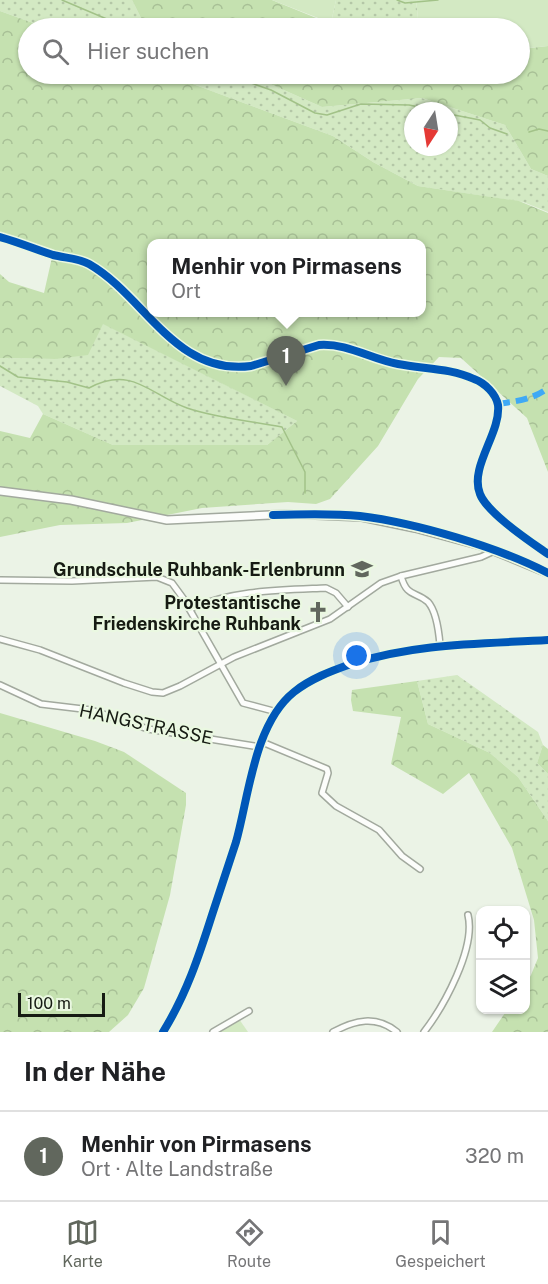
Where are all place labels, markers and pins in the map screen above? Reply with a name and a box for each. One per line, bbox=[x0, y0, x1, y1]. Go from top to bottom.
pin: 1 bbox=[266, 336, 306, 386]
school or university icon: Grundschule Ruhbank-Erlenbrunn bbox=[350, 557, 374, 581]
place label: Grundschule Ruhbank-Erlenbrunn bbox=[53, 559, 345, 580]
place label: Protestantische Friedenskirche Ruhbank bbox=[92, 592, 302, 634]
church icon: Protestantische Friedenskirche Ruhbank bbox=[306, 600, 330, 624]

